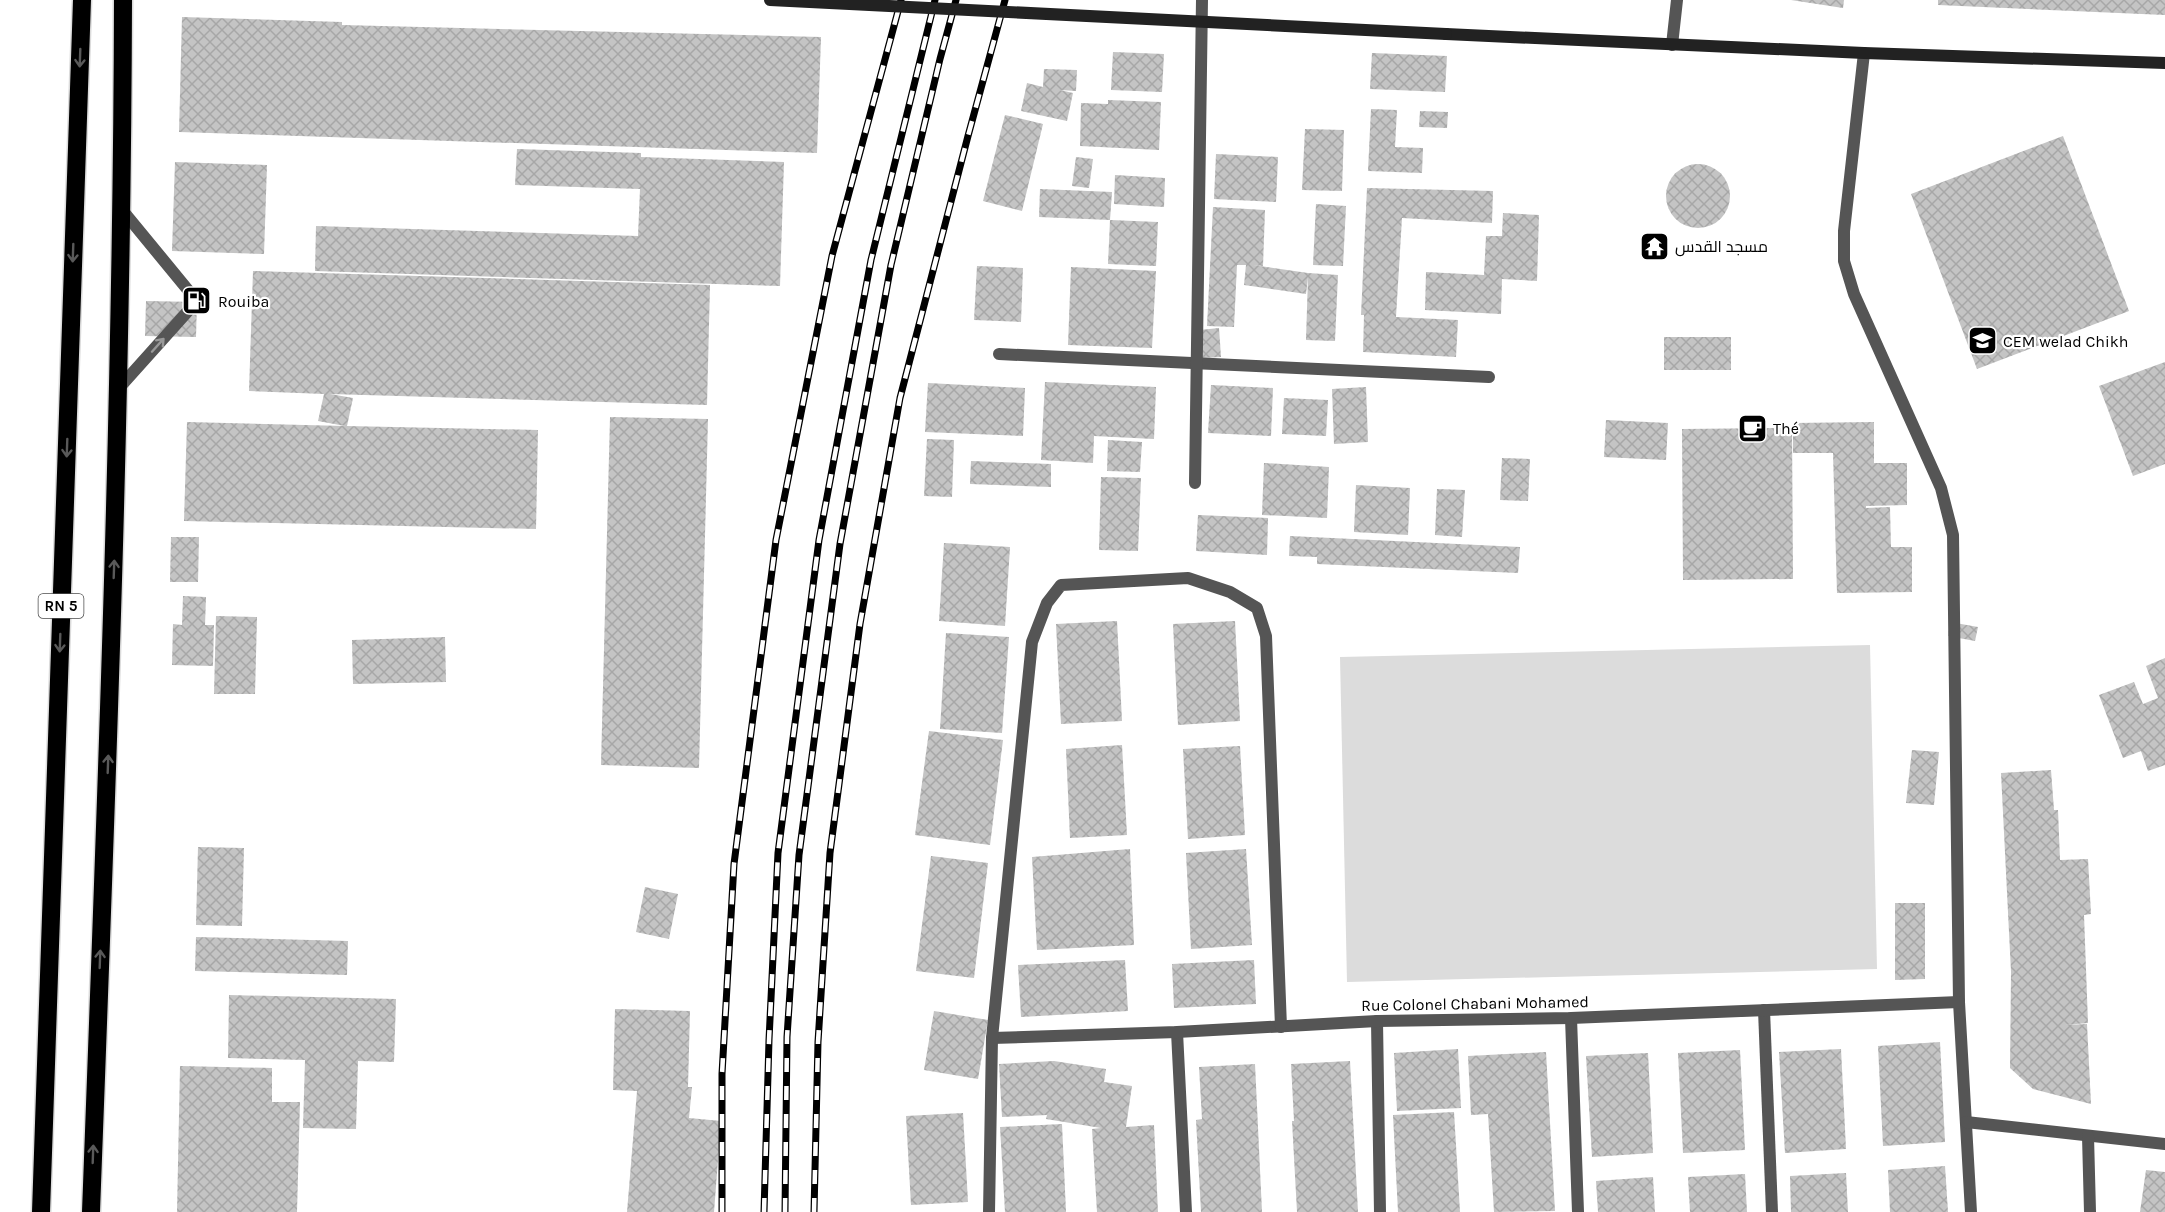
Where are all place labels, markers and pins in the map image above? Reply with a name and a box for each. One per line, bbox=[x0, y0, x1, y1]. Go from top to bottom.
temple icon: مسجد القدس bbox=[1638, 230, 1670, 262]
place label: مسجد القدس bbox=[1675, 237, 1768, 257]
fuel station icon: Rouiba bbox=[181, 285, 213, 317]
place label: Rouiba bbox=[218, 292, 269, 311]
school or university icon: CEM welad Chikh bbox=[1966, 325, 1998, 357]
place label: CEM welad Chikh bbox=[2003, 332, 2128, 351]
cafe icon: Thé bbox=[1736, 412, 1768, 444]
place label: Thé bbox=[1773, 419, 1799, 438]

